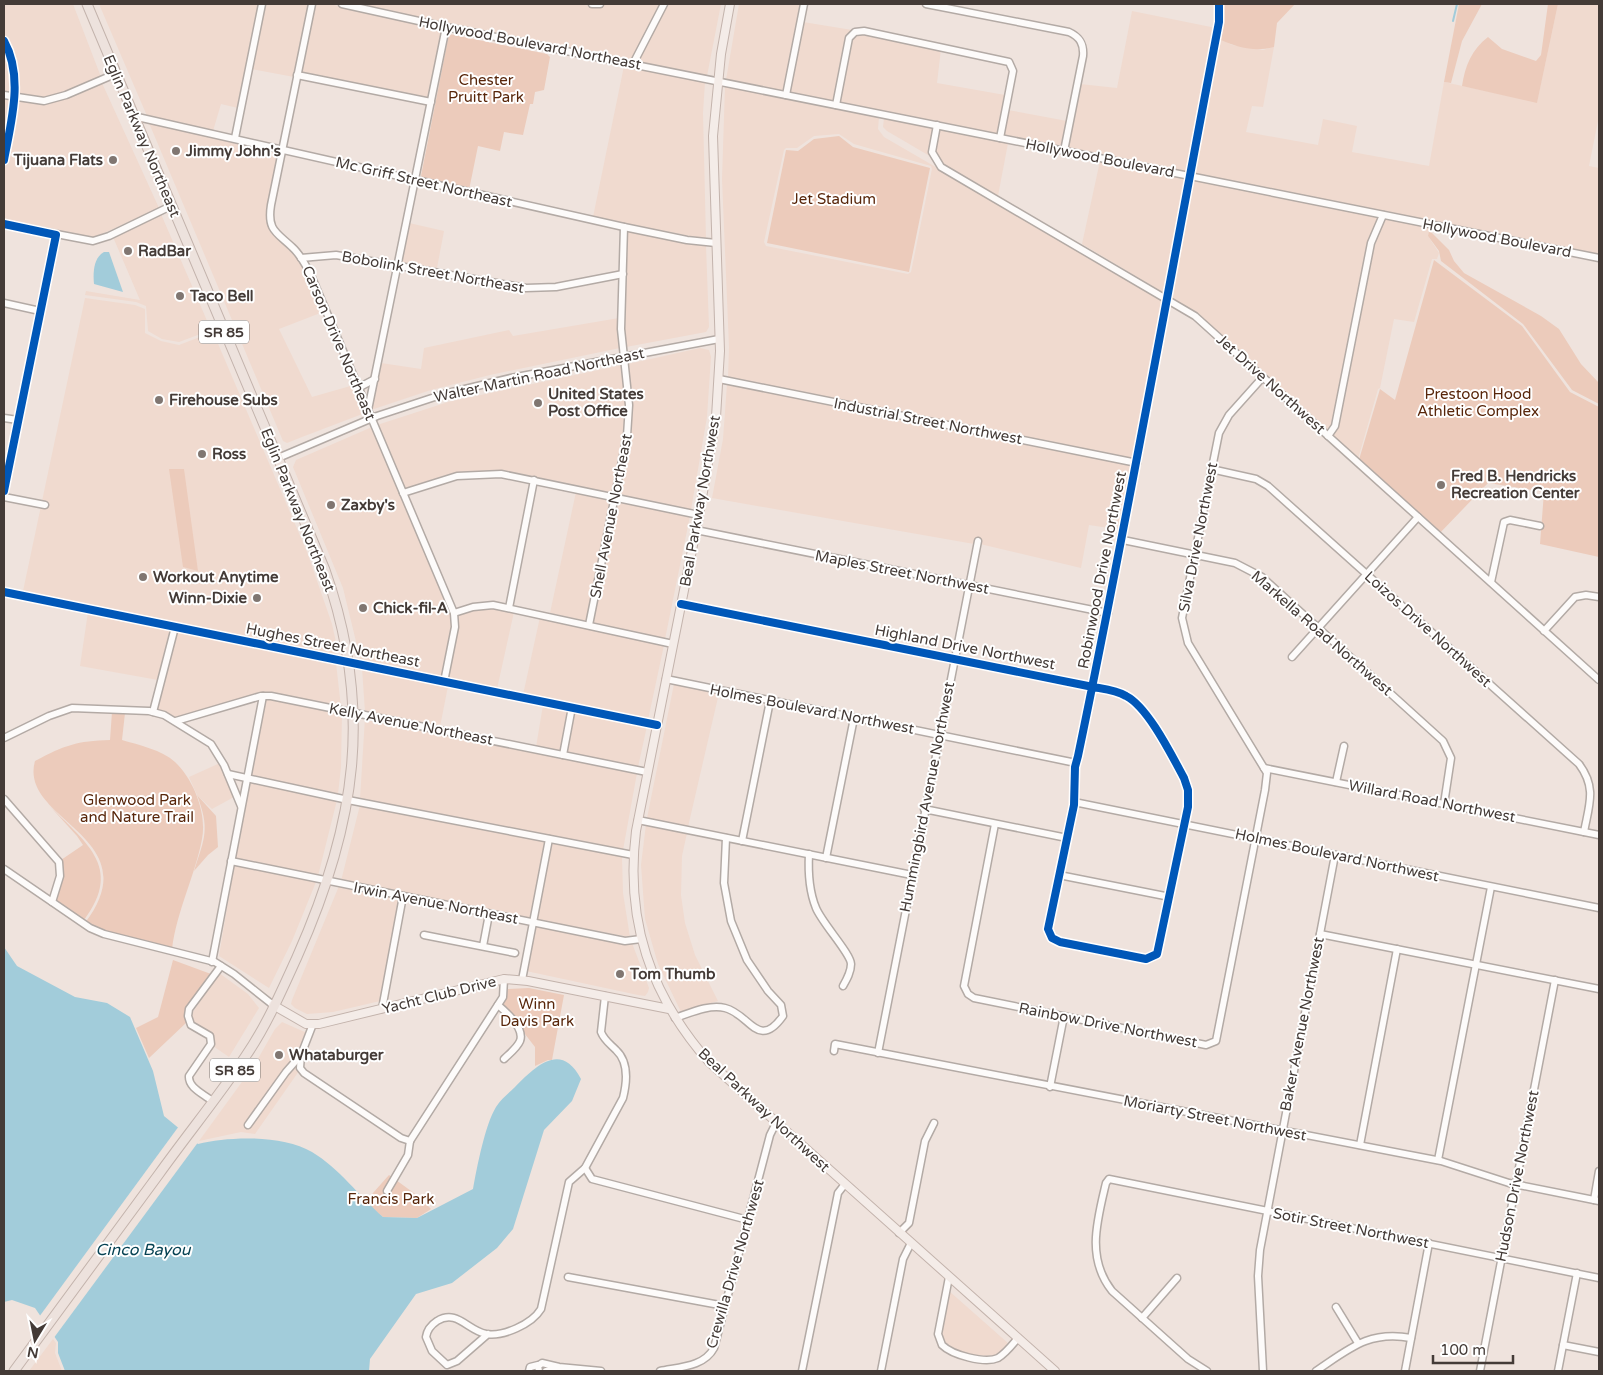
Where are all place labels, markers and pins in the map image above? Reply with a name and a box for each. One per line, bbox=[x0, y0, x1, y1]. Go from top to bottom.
place label: Jimmy John's bbox=[185, 142, 281, 161]
marker: Jimmy John's bbox=[170, 145, 182, 157]
place label: Tijuana Flats bbox=[13, 151, 103, 170]
marker: Tijuana Flats bbox=[107, 154, 119, 166]
place label: RadBar bbox=[138, 242, 191, 260]
marker: RadBar bbox=[122, 245, 134, 257]
place label: Taco Bell bbox=[189, 287, 254, 305]
marker: Taco Bell bbox=[174, 290, 186, 302]
place label: United States Post Office bbox=[548, 385, 644, 420]
place label: Firehouse Subs bbox=[169, 391, 278, 409]
marker: Firehouse Subs bbox=[153, 394, 165, 406]
marker: United States Post Office bbox=[532, 397, 544, 409]
place label: Ross bbox=[212, 445, 246, 463]
marker: Ross bbox=[196, 448, 208, 460]
place label: Fred B. Hendricks Recreation Center bbox=[1451, 467, 1580, 502]
marker: Fred B. Hendricks Recreation Center bbox=[1435, 479, 1447, 491]
place label: Zaxby's bbox=[341, 496, 395, 515]
marker: Zaxby's bbox=[325, 499, 337, 511]
place label: Workout Anytime bbox=[153, 568, 279, 587]
marker: Workout Anytime bbox=[137, 571, 149, 583]
place label: Winn-Dixie bbox=[169, 589, 247, 607]
marker: Winn-Dixie bbox=[251, 592, 263, 604]
place label: Chick-fil-A bbox=[373, 599, 448, 617]
marker: Chick-fil-A bbox=[357, 602, 369, 614]
place label: Tom Thumb bbox=[629, 965, 716, 983]
marker: Tom Thumb bbox=[614, 968, 626, 980]
place label: Whataburger bbox=[289, 1046, 384, 1065]
marker: Whataburger bbox=[273, 1049, 285, 1061]

